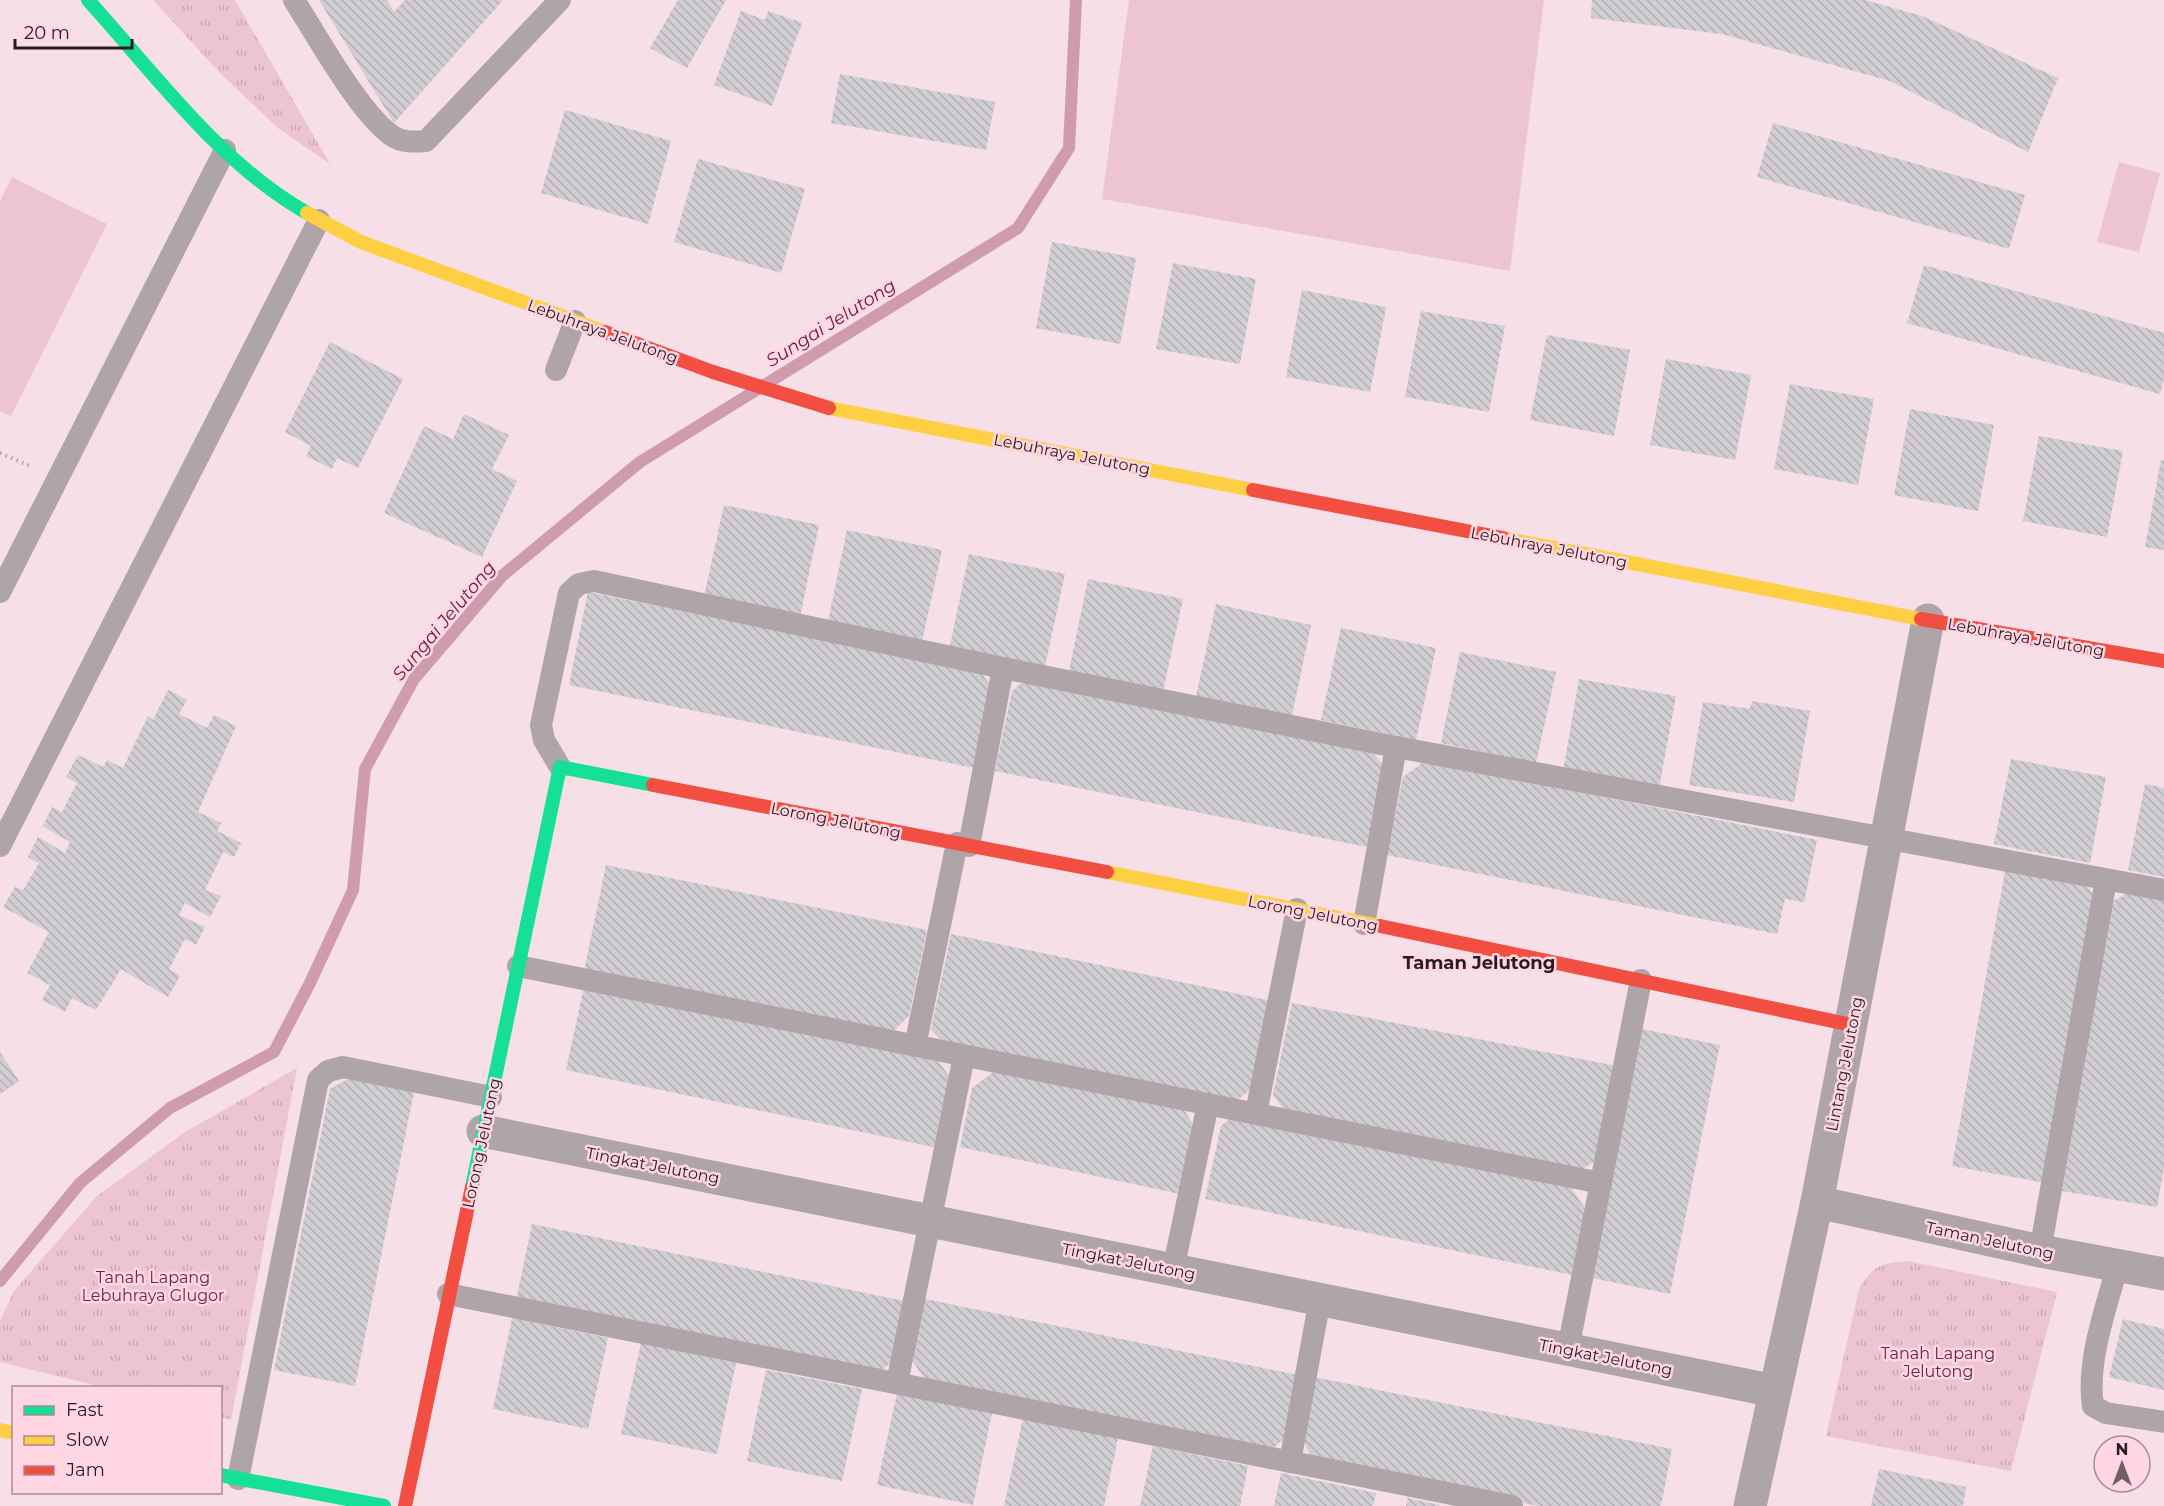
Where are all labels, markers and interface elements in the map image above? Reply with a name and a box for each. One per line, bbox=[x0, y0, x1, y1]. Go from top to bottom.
scale bar bbox=[15, 12, 132, 50]
text: 20 m bbox=[24, 22, 70, 44]
water label: Sungai Jelutong bbox=[762, 274, 900, 372]
street label: Lebuhraya Jelutong bbox=[525, 295, 681, 368]
street label: Lebuhraya Jelutong bbox=[992, 430, 1152, 479]
street label: Lebuhraya Jelutong bbox=[1469, 523, 1629, 572]
water label: Sungai Jelutong bbox=[388, 557, 500, 685]
street label: Lebuhraya Jelutong bbox=[1946, 614, 2106, 661]
street label: Lorong Jelutong bbox=[769, 799, 903, 842]
street label: Lorong Jelutong bbox=[1246, 892, 1380, 935]
district label: Taman Jelutong bbox=[1403, 952, 1555, 974]
street label: Lintang Jelutong bbox=[1822, 995, 1867, 1133]
street label: Lorong Jelutong bbox=[458, 1076, 505, 1210]
street label: Tingkat Jelutong bbox=[585, 1143, 721, 1188]
street label: Taman Jelutong bbox=[1924, 1218, 2056, 1263]
street label: Tingkat Jelutong bbox=[1061, 1239, 1197, 1284]
park label: Tanah Lapang Lebuhraya Glugor bbox=[81, 1268, 225, 1305]
street label: Tingkat Jelutong bbox=[1538, 1335, 1674, 1380]
park label: Tanah Lapang Jelutong bbox=[1881, 1344, 1995, 1381]
legend bbox=[12, 1386, 222, 1494]
text: Fast bbox=[66, 1399, 104, 1421]
text: Slow bbox=[66, 1429, 109, 1451]
north arrow bbox=[2092, 1434, 2152, 1494]
text: N bbox=[2116, 1440, 2128, 1459]
text: Jam bbox=[65, 1459, 105, 1481]

